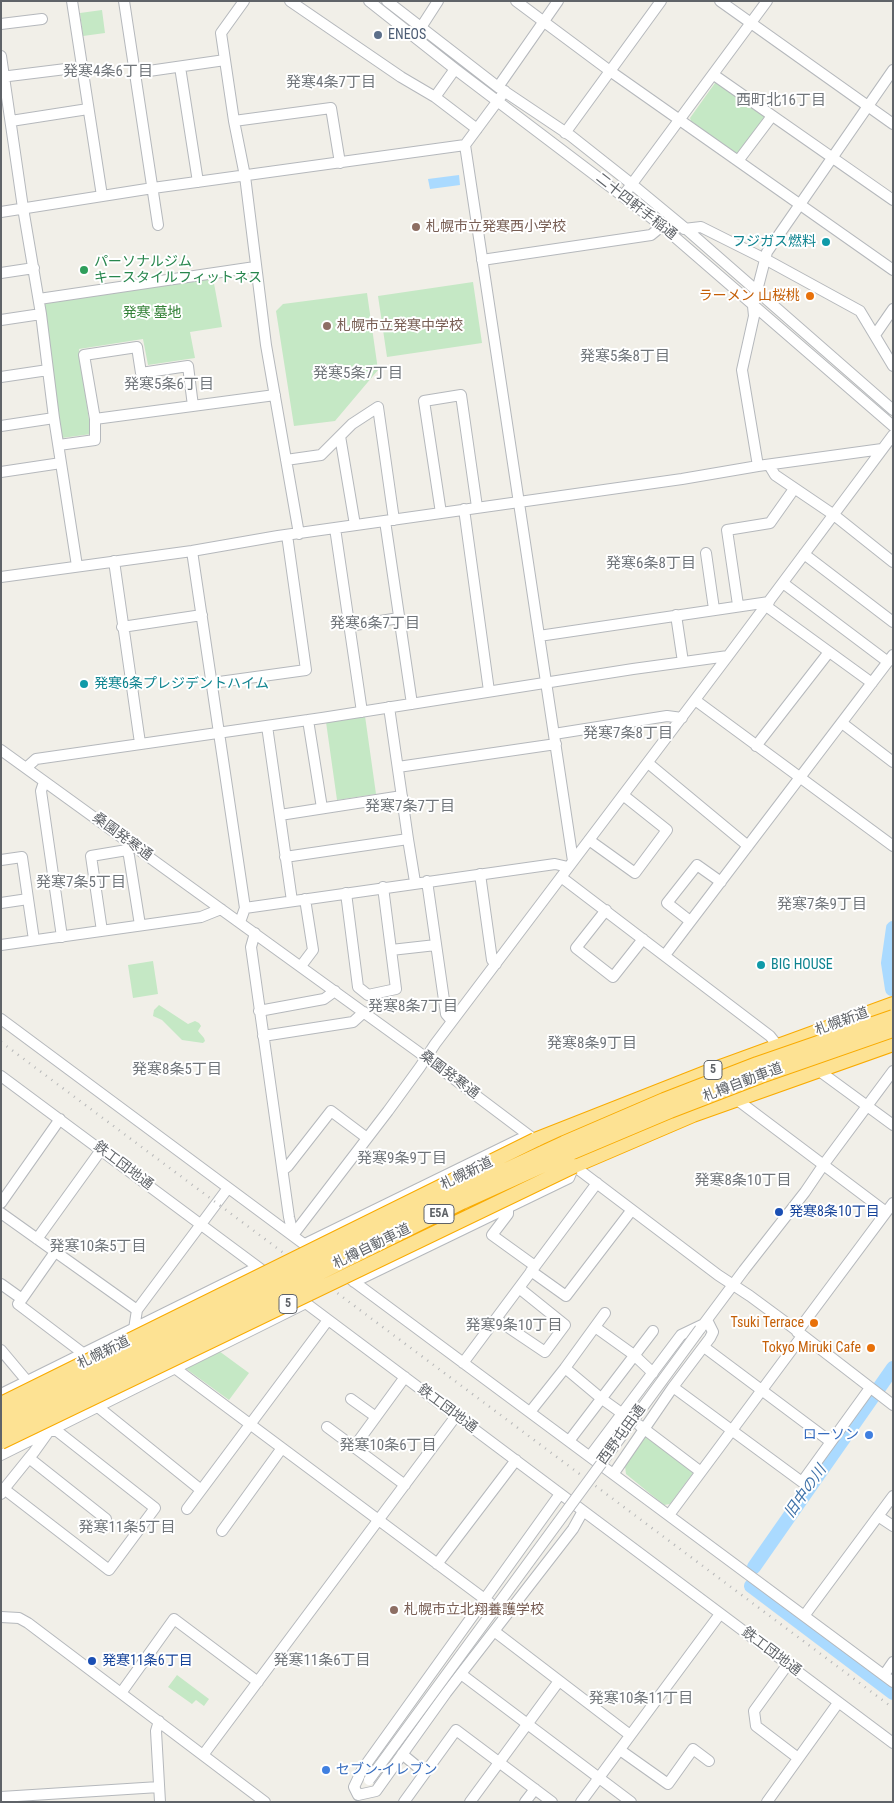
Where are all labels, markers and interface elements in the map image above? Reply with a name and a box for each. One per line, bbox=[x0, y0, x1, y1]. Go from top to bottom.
place label: ENEOS bbox=[388, 27, 426, 43]
marker: ENEOS bbox=[372, 29, 384, 41]
district label: 発寒4条6丁目 bbox=[63, 63, 153, 81]
district label: 発寒4条7丁目 bbox=[286, 74, 376, 92]
district label: 西町北16丁目 bbox=[736, 92, 826, 110]
street label: 二十四軒手稲通 bbox=[592, 170, 680, 244]
place label: 札幌市立発寒西小学校 bbox=[426, 219, 566, 235]
marker: 札幌市立発寒西小学校 bbox=[410, 221, 422, 233]
place label: フジガス燃料 bbox=[732, 234, 816, 250]
marker: フジガス燃料 bbox=[820, 236, 832, 248]
place label: パーソナルジム キースタイルフィットネス bbox=[94, 254, 262, 286]
marker: パーソナルジム キースタイルフィットネス bbox=[78, 264, 90, 276]
place label: ラーメン 山桜桃 bbox=[699, 288, 800, 304]
marker: ラーメン 山桜桃 bbox=[804, 290, 816, 302]
park label: 発寒 墓地 bbox=[122, 305, 182, 321]
place label: 札幌市立発寒中学校 bbox=[337, 318, 463, 334]
marker: 札幌市立発寒中学校 bbox=[321, 320, 333, 332]
district label: 発寒5条8丁目 bbox=[580, 348, 670, 366]
district label: 発寒5条7丁目 bbox=[313, 365, 403, 383]
district label: 発寒5条6丁目 bbox=[124, 376, 214, 394]
district label: 発寒6条8丁目 bbox=[606, 555, 696, 573]
district label: 発寒6条7丁目 bbox=[330, 615, 420, 633]
place label: 発寒6条プレジデントハイム bbox=[94, 676, 269, 692]
marker: 発寒6条プレジデントハイム bbox=[78, 678, 90, 690]
district label: 発寒7条8丁目 bbox=[583, 725, 673, 743]
district label: 発寒7条7丁目 bbox=[365, 798, 455, 816]
street label: 桑園発寒通 bbox=[89, 810, 155, 864]
district label: 発寒7条5丁目 bbox=[36, 874, 126, 892]
district label: 発寒7条9丁目 bbox=[777, 896, 867, 914]
place label: BIG HOUSE bbox=[771, 957, 833, 973]
marker: BIG HOUSE bbox=[755, 959, 767, 971]
district label: 発寒8条7丁目 bbox=[368, 998, 458, 1016]
street label: 札幌新道 bbox=[813, 1005, 871, 1039]
district label: 発寒8条9丁目 bbox=[547, 1035, 637, 1053]
street label: 桑園発寒通 bbox=[416, 1047, 482, 1103]
street label: 札樽自動車道 bbox=[701, 1060, 785, 1106]
road number: 5 bbox=[704, 1060, 722, 1080]
district label: 発寒8条5丁目 bbox=[132, 1061, 222, 1079]
street label: 鉄工団地通 bbox=[90, 1138, 156, 1194]
district label: 発寒9条9丁目 bbox=[357, 1150, 447, 1168]
street label: 札幌新道 bbox=[438, 1154, 496, 1194]
district label: 発寒8条10丁目 bbox=[694, 1172, 792, 1190]
road number: E5A bbox=[424, 1204, 454, 1224]
place label: 発寒8条10丁目 bbox=[789, 1204, 880, 1220]
marker: 発寒8条10丁目 bbox=[773, 1206, 785, 1218]
street label: 札樽自動車道 bbox=[331, 1221, 413, 1273]
district label: 発寒10条5丁目 bbox=[49, 1238, 147, 1256]
road number: 5 bbox=[279, 1295, 297, 1314]
place label: Tsuki Terrace bbox=[730, 1315, 804, 1331]
district label: 発寒9条10丁目 bbox=[465, 1317, 563, 1335]
marker: Tsuki Terrace bbox=[808, 1317, 820, 1329]
street label: 札幌新道 bbox=[75, 1333, 133, 1373]
place label: Tokyo Miruki Cafe bbox=[762, 1340, 861, 1356]
marker: Tokyo Miruki Cafe bbox=[865, 1342, 877, 1354]
street label: 鉄工団地通 bbox=[414, 1381, 480, 1437]
street label: 西野屯田通 bbox=[595, 1402, 649, 1468]
place label: ローソン bbox=[803, 1427, 859, 1443]
marker: ローソン bbox=[863, 1429, 875, 1441]
district label: 発寒10条6丁目 bbox=[339, 1437, 437, 1455]
water label: 旧中の川 bbox=[781, 1462, 831, 1522]
district label: 発寒11条5丁目 bbox=[78, 1519, 176, 1537]
place label: 札幌市立北翔養護学校 bbox=[404, 1602, 544, 1618]
marker: 札幌市立北翔養護学校 bbox=[388, 1604, 400, 1616]
street label: 鉄工団地通 bbox=[738, 1624, 804, 1680]
district label: 発寒11条6丁目 bbox=[273, 1652, 371, 1670]
place label: 発寒11条6丁目 bbox=[102, 1653, 193, 1669]
marker: 発寒11条6丁目 bbox=[86, 1655, 98, 1667]
district label: 発寒10条11丁目 bbox=[589, 1690, 693, 1708]
place label: セブン-イレブン bbox=[336, 1762, 437, 1778]
marker: セブン-イレブン bbox=[320, 1764, 332, 1776]

